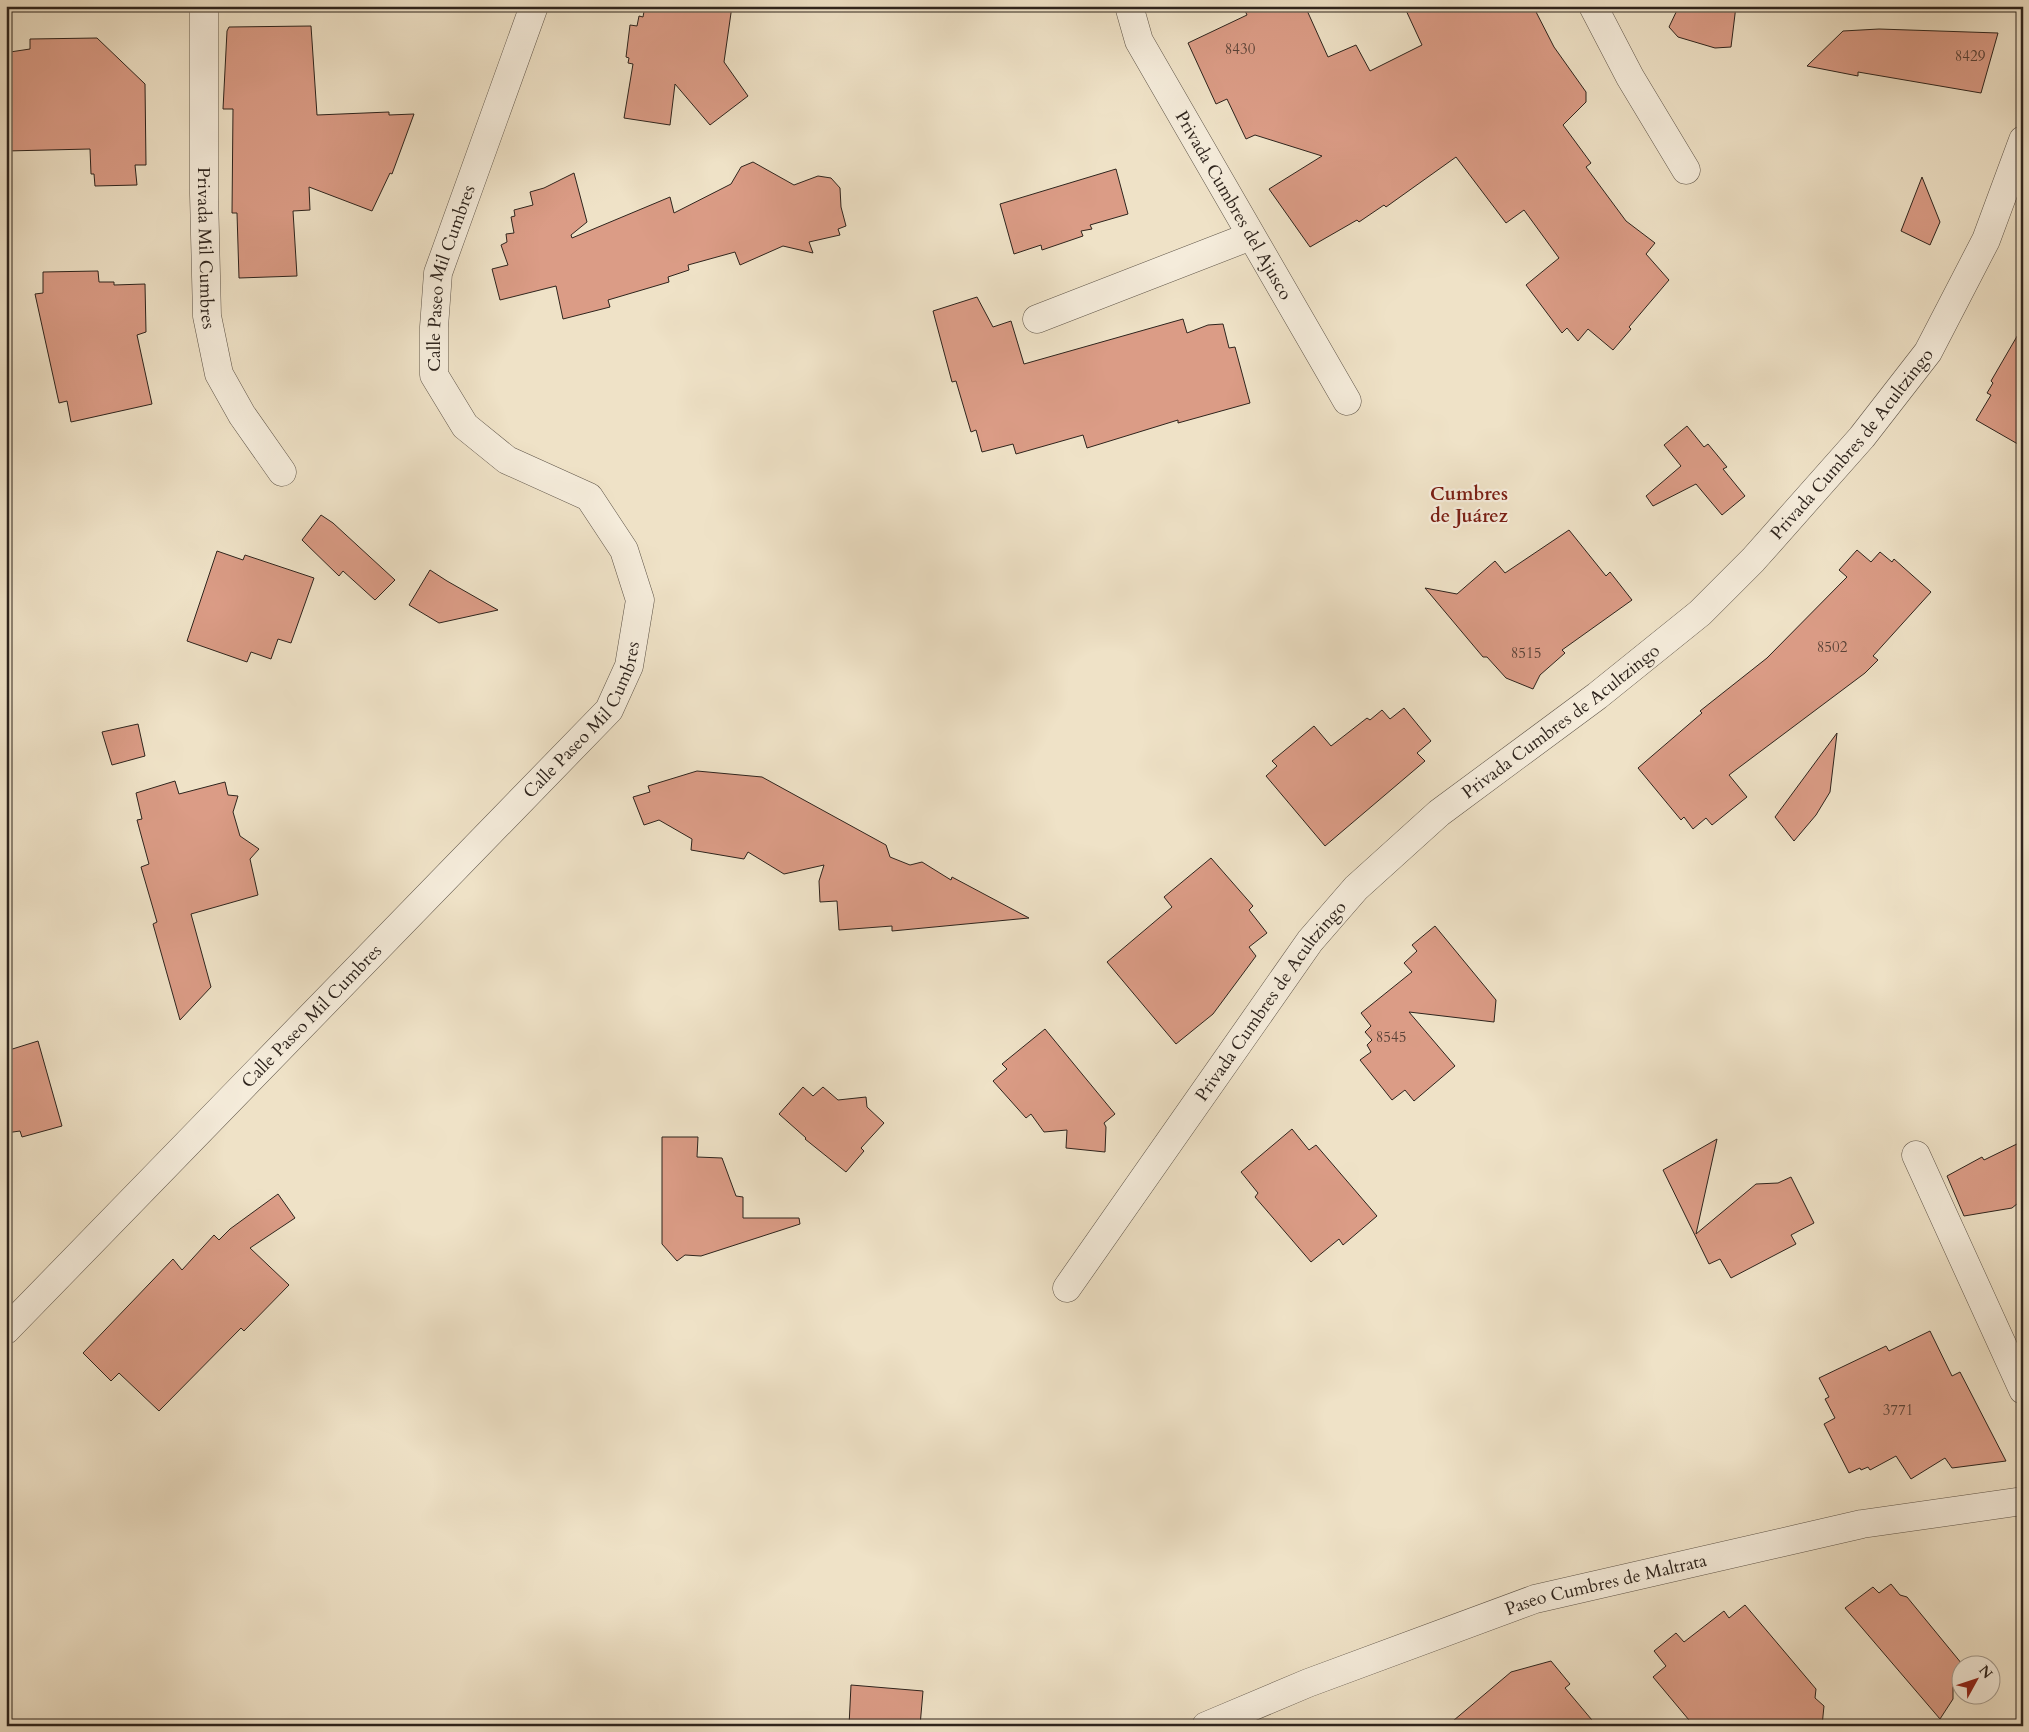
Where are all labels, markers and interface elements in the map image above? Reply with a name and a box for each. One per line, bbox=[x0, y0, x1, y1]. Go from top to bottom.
house number: 8430 bbox=[1225, 39, 1256, 59]
house number: 8429 bbox=[1955, 46, 1986, 66]
street label: Privada Cumbres del Ajusco bbox=[1169, 106, 1298, 305]
street label: Privada Mil Cumbres bbox=[192, 167, 222, 331]
street label: Calle Paseo Mil Cumbres bbox=[421, 181, 481, 372]
street label: Privada Cumbres de Acultzingo bbox=[1764, 343, 1939, 545]
district label: Cumbres de Juárez bbox=[1430, 481, 1509, 529]
house number: 8502 bbox=[1817, 637, 1848, 657]
street label: Privada Cumbres de Acultzingo bbox=[1456, 638, 1665, 805]
street label: Calle Paseo Mil Cumbres bbox=[517, 640, 645, 804]
house number: 8515 bbox=[1511, 643, 1541, 663]
street label: Privada Cumbres de Acultzingo bbox=[1189, 895, 1352, 1106]
street label: Calle Paseo Mil Cumbres bbox=[236, 939, 387, 1093]
house number: 8545 bbox=[1376, 1027, 1406, 1047]
house number: 3771 bbox=[1883, 1400, 1913, 1420]
street label: Paseo Cumbres de Maltrata bbox=[1501, 1547, 1709, 1622]
north arrow bbox=[1952, 1654, 2002, 1704]
text: N bbox=[1974, 1661, 1997, 1683]

